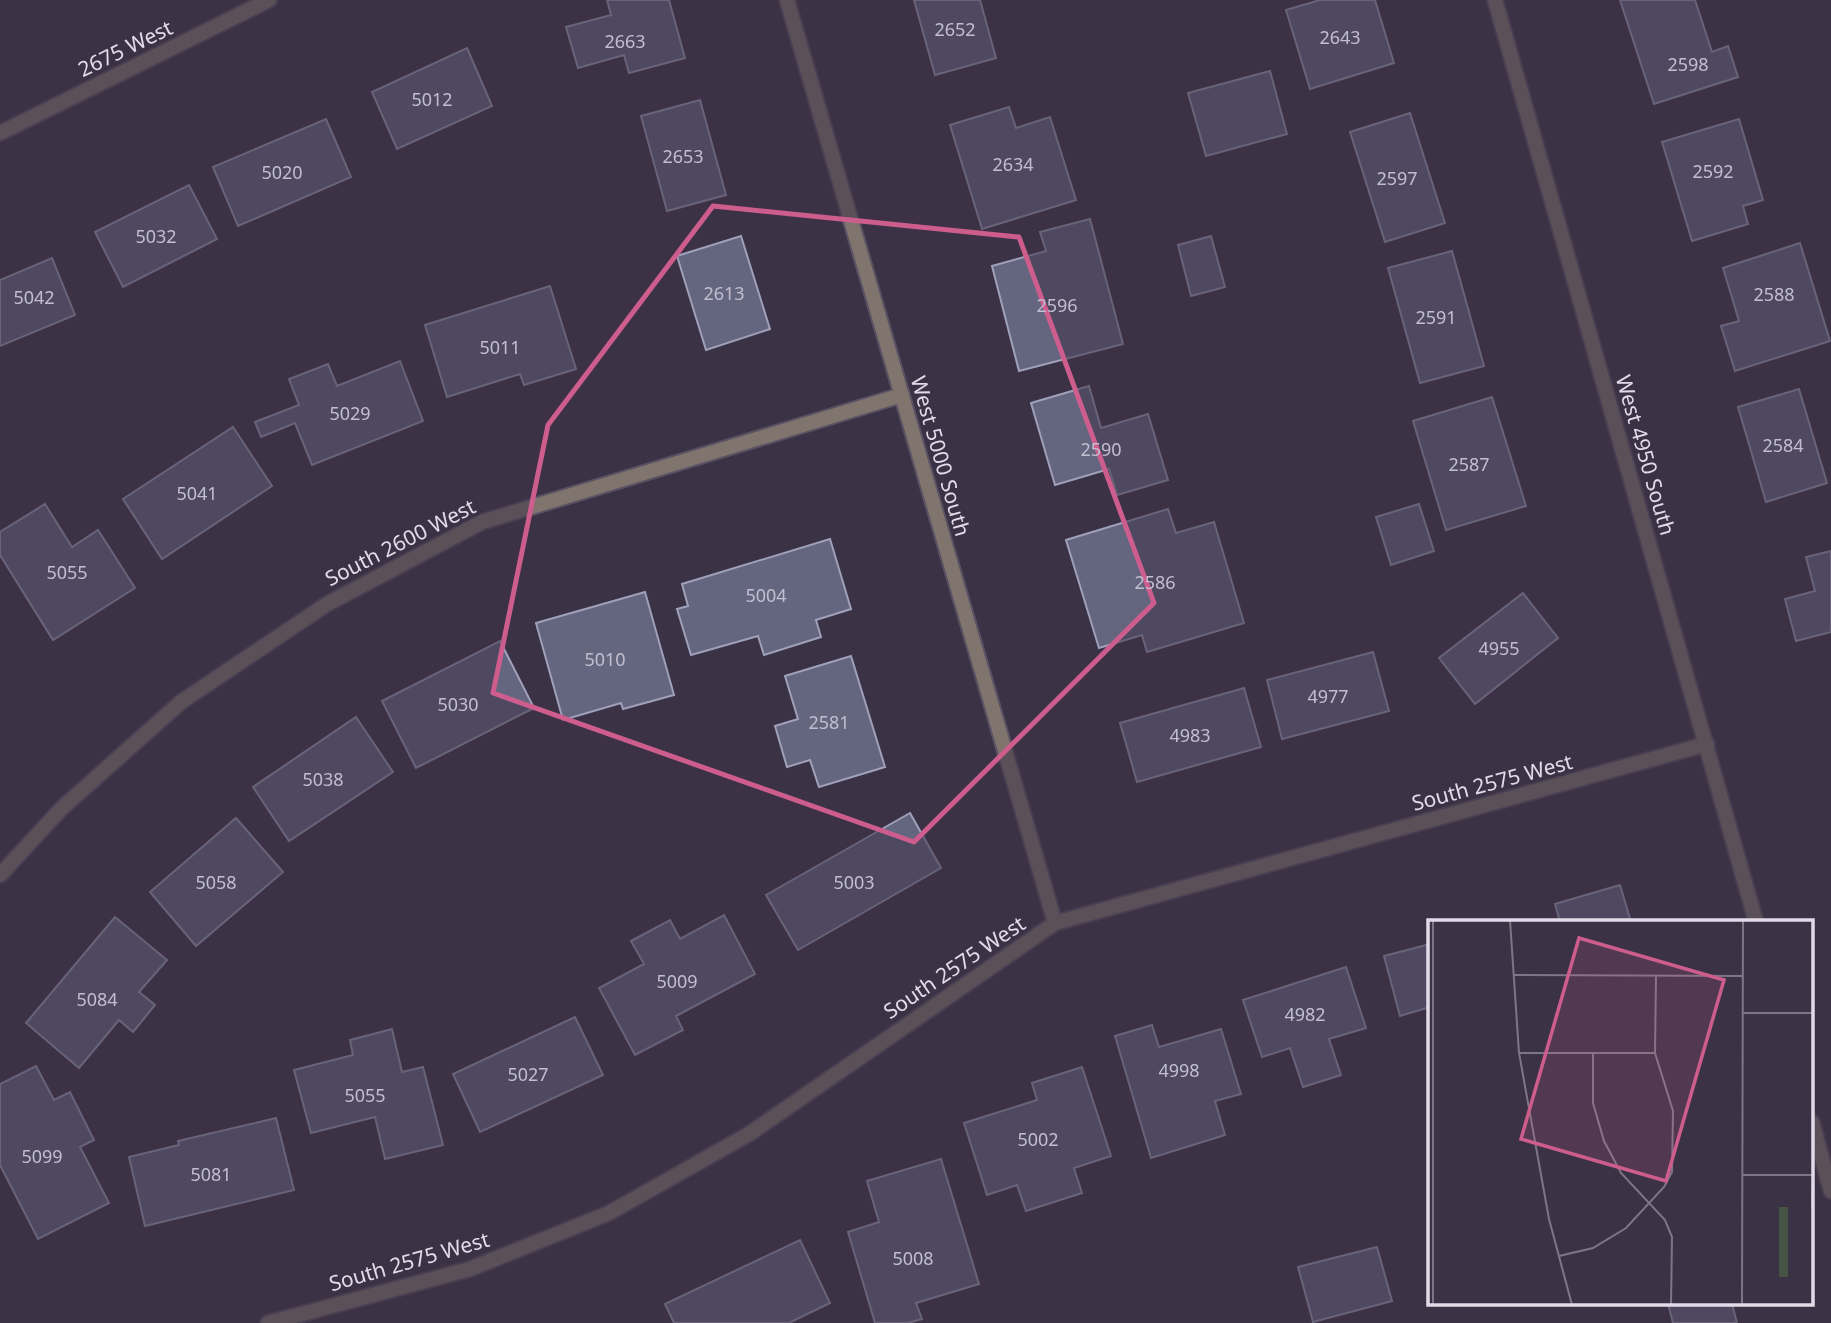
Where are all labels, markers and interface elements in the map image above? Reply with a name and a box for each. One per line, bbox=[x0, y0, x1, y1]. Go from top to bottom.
street label: 2675 West bbox=[73, 13, 177, 83]
house number: 2652 bbox=[934, 17, 976, 41]
house number: 2643 bbox=[1319, 25, 1361, 49]
house number: 2663 bbox=[604, 29, 646, 53]
house number: 2598 bbox=[1667, 52, 1709, 76]
house number: 5012 bbox=[411, 87, 453, 111]
house number: 2653 bbox=[662, 144, 704, 168]
house number: 2634 bbox=[992, 152, 1034, 176]
house number: 2592 bbox=[1692, 159, 1734, 183]
house number: 5020 bbox=[261, 160, 303, 184]
house number: 2597 bbox=[1376, 166, 1418, 190]
house number: 5032 bbox=[135, 224, 177, 248]
house number: 2613 bbox=[703, 281, 745, 305]
house number: 2588 bbox=[1753, 282, 1795, 306]
house number: 5042 bbox=[13, 285, 55, 309]
house number: 2596 bbox=[1036, 293, 1078, 317]
house number: 2591 bbox=[1415, 305, 1457, 329]
house number: 5011 bbox=[479, 335, 521, 359]
street label: West 4950 South bbox=[1610, 372, 1682, 538]
street label: West 5000 South bbox=[905, 373, 977, 539]
house number: 5029 bbox=[329, 401, 371, 425]
house number: 2584 bbox=[1762, 433, 1804, 457]
house number: 2590 bbox=[1080, 437, 1122, 461]
house number: 2587 bbox=[1448, 452, 1490, 476]
house number: 5041 bbox=[176, 481, 218, 505]
street label: South 2600 West bbox=[320, 492, 480, 592]
house number: 5055 bbox=[46, 560, 88, 584]
house number: 2586 bbox=[1134, 570, 1176, 594]
house number: 5004 bbox=[745, 583, 787, 607]
house number: 4955 bbox=[1478, 636, 1520, 660]
house number: 5010 bbox=[584, 647, 626, 671]
house number: 4977 bbox=[1307, 684, 1349, 708]
house number: 5030 bbox=[437, 692, 479, 716]
house number: 2581 bbox=[808, 710, 850, 734]
house number: 4983 bbox=[1169, 723, 1211, 747]
street label: South 2575 West bbox=[1409, 747, 1576, 817]
house number: 5038 bbox=[302, 767, 344, 791]
house number: 5058 bbox=[195, 870, 237, 894]
house number: 5003 bbox=[833, 870, 875, 894]
street label: South 2575 West bbox=[878, 909, 1031, 1025]
inset map bbox=[1428, 920, 1814, 1306]
house number: 5009 bbox=[656, 969, 698, 993]
house number: 5084 bbox=[76, 987, 118, 1011]
house number: 4982 bbox=[1284, 1002, 1326, 1026]
house number: 4998 bbox=[1158, 1058, 1200, 1082]
house number: 5027 bbox=[507, 1062, 549, 1086]
house number: 5055 bbox=[344, 1083, 386, 1107]
house number: 5002 bbox=[1017, 1127, 1059, 1151]
house number: 5099 bbox=[21, 1144, 63, 1168]
house number: 5081 bbox=[190, 1162, 232, 1186]
street label: South 2575 West bbox=[326, 1225, 493, 1297]
house number: 5008 bbox=[892, 1246, 934, 1270]

